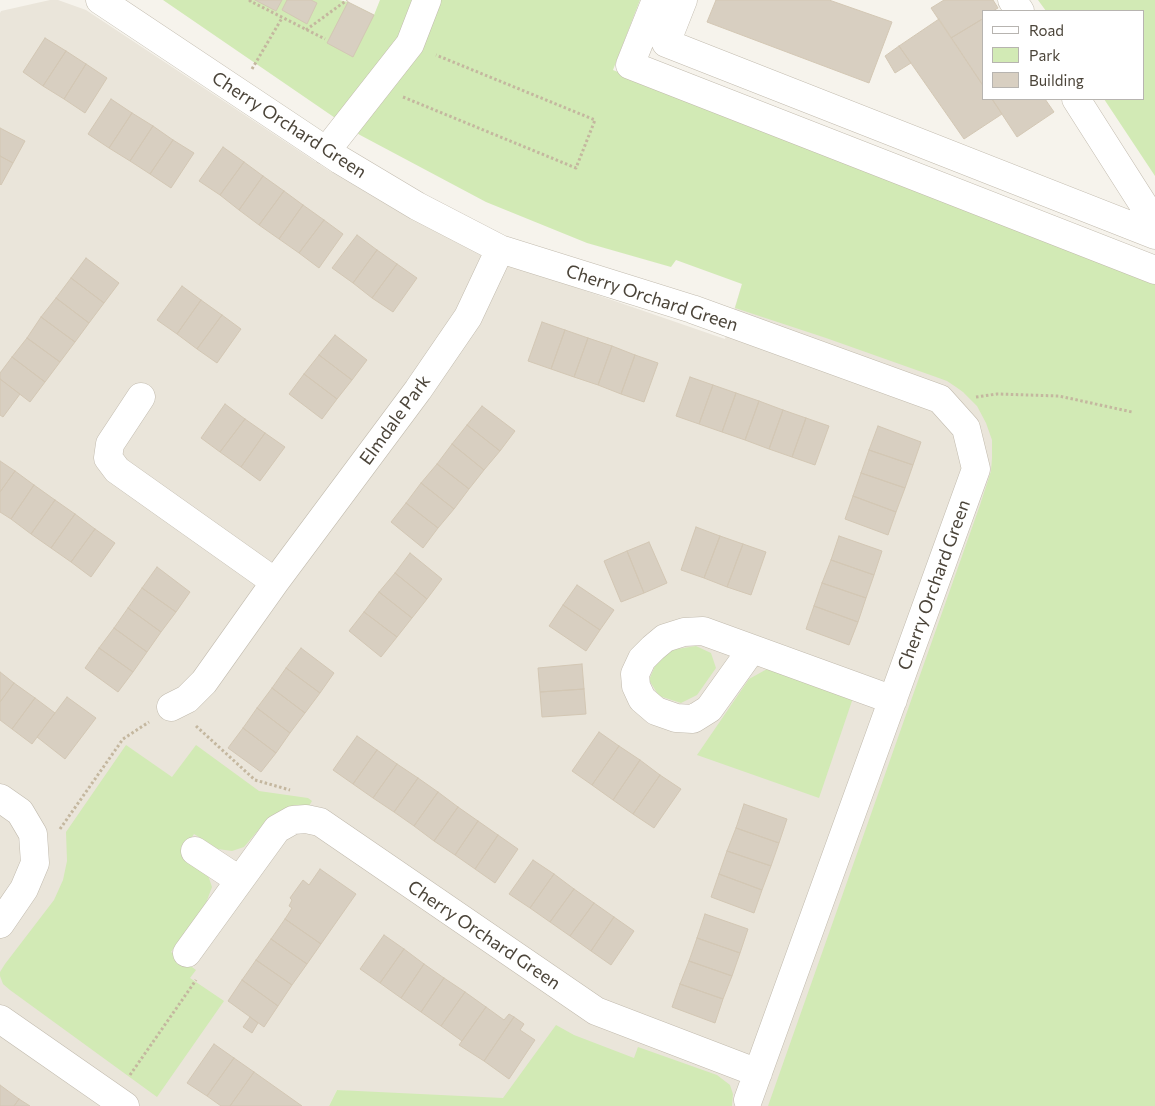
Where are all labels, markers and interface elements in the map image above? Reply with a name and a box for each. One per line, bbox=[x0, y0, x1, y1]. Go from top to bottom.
legend bbox=[982, 10, 1145, 100]
text: Road bbox=[1029, 21, 1064, 39]
text: Park bbox=[1029, 46, 1060, 64]
street label: Cherry Orchard Green bbox=[208, 67, 370, 183]
text: Building bbox=[1029, 71, 1084, 89]
street label: Cherry Orchard Green bbox=[563, 260, 741, 336]
street label: Elmdale Park bbox=[355, 371, 435, 469]
street label: Cherry Orchard Green bbox=[893, 497, 975, 673]
street label: Cherry Orchard Green bbox=[404, 876, 564, 994]

